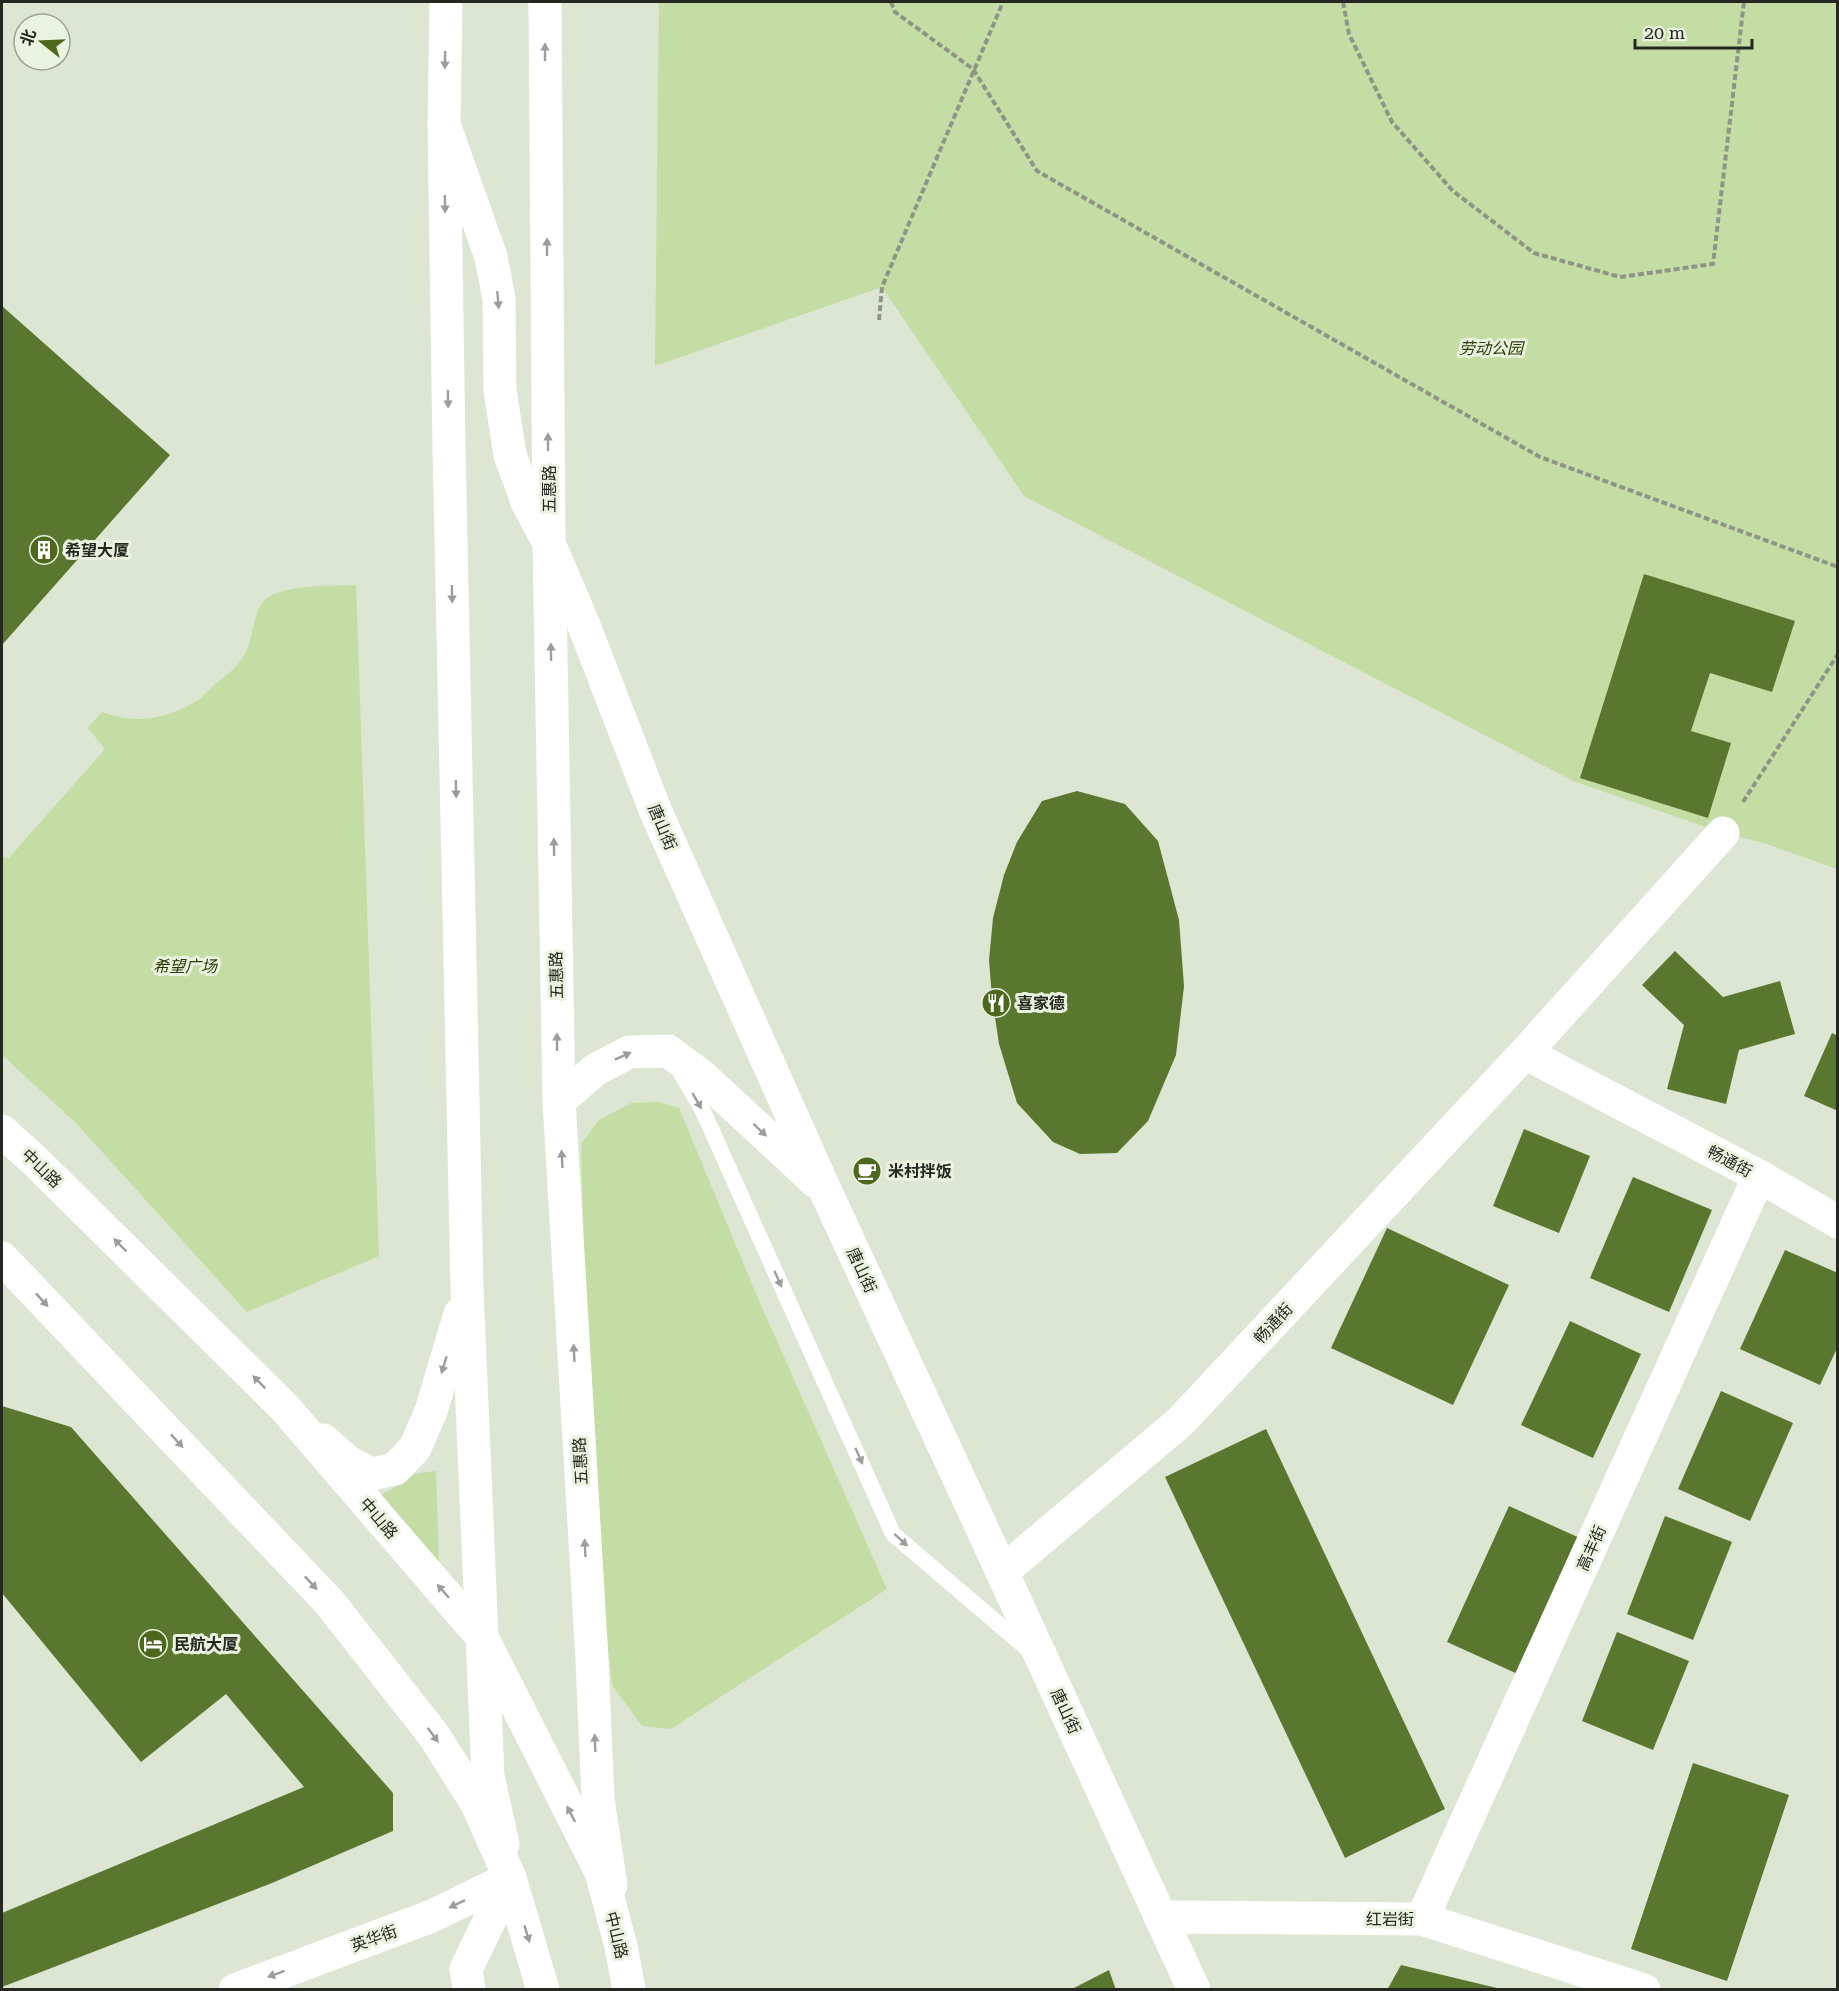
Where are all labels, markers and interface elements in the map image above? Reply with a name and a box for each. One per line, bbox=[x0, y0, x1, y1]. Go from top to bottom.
north arrow bbox=[12, 12, 72, 72]
scale bar bbox=[1635, 12, 1752, 50]
text: 20 m bbox=[1644, 22, 1685, 43]
text: 北 bbox=[17, 27, 40, 48]
one-way arrow bbox=[541, 43, 550, 62]
one-way arrow bbox=[440, 50, 450, 69]
one-way arrow bbox=[440, 194, 450, 213]
one-way arrow bbox=[542, 238, 552, 257]
one-way arrow bbox=[493, 290, 503, 309]
park label: 劳动公园 bbox=[1459, 339, 1525, 358]
one-way arrow bbox=[443, 389, 453, 408]
one-way arrow bbox=[544, 433, 553, 452]
street label: 五惠路 bbox=[540, 465, 559, 513]
building icon: 希望大厦 bbox=[28, 534, 60, 566]
place label: 希望大厦 bbox=[65, 541, 129, 560]
one-way arrow bbox=[447, 584, 457, 603]
one-way arrow bbox=[546, 643, 556, 662]
one-way arrow bbox=[452, 779, 461, 798]
street label: 唐山街 bbox=[644, 801, 681, 853]
one-way arrow bbox=[549, 838, 559, 857]
street label: 五惠路 bbox=[547, 951, 566, 999]
park label: 希望广场 bbox=[153, 957, 219, 976]
restaurant icon: 喜家德 bbox=[980, 987, 1012, 1019]
place label: 喜家德 bbox=[1017, 994, 1065, 1013]
one-way arrow bbox=[553, 1033, 562, 1052]
one-way arrow bbox=[615, 1051, 632, 1060]
one-way arrow bbox=[692, 1093, 702, 1110]
one-way arrow bbox=[752, 1123, 767, 1137]
street label: 畅通街 bbox=[1704, 1142, 1755, 1181]
street label: 中山路 bbox=[18, 1145, 66, 1192]
one-way arrow bbox=[558, 1149, 567, 1168]
cafe icon: 米村拌饭 bbox=[851, 1155, 883, 1187]
place label: 米村拌饭 bbox=[888, 1162, 952, 1181]
one-way arrow bbox=[113, 1237, 127, 1252]
street label: 唐山街 bbox=[843, 1244, 880, 1296]
one-way arrow bbox=[774, 1270, 783, 1287]
one-way arrow bbox=[35, 1292, 49, 1306]
street label: 畅通街 bbox=[1250, 1299, 1297, 1347]
one-way arrow bbox=[569, 1344, 578, 1363]
one-way arrow bbox=[439, 1356, 448, 1374]
one-way arrow bbox=[251, 1375, 266, 1389]
one-way arrow bbox=[169, 1434, 183, 1448]
street label: 五惠路 bbox=[570, 1437, 591, 1485]
one-way arrow bbox=[854, 1448, 864, 1466]
street label: 中山路 bbox=[356, 1494, 402, 1543]
street label: 高丰街 bbox=[1573, 1522, 1610, 1574]
one-way arrow bbox=[893, 1533, 908, 1547]
one-way arrow bbox=[581, 1538, 590, 1557]
one-way arrow bbox=[304, 1575, 318, 1590]
one-way arrow bbox=[437, 1584, 450, 1599]
hotel icon: 民航大厦 bbox=[137, 1628, 169, 1660]
place label: 民航大厦 bbox=[174, 1635, 238, 1654]
street label: 唐山街 bbox=[1047, 1685, 1084, 1737]
one-way arrow bbox=[426, 1727, 438, 1742]
one-way arrow bbox=[591, 1733, 600, 1752]
one-way arrow bbox=[566, 1805, 576, 1822]
one-way arrow bbox=[449, 1899, 466, 1908]
street label: 中山路 bbox=[601, 1910, 632, 1961]
street label: 红岩街 bbox=[1366, 1910, 1414, 1929]
street label: 英华街 bbox=[348, 1921, 400, 1956]
one-way arrow bbox=[523, 1925, 532, 1943]
one-way arrow bbox=[266, 1970, 284, 1980]

